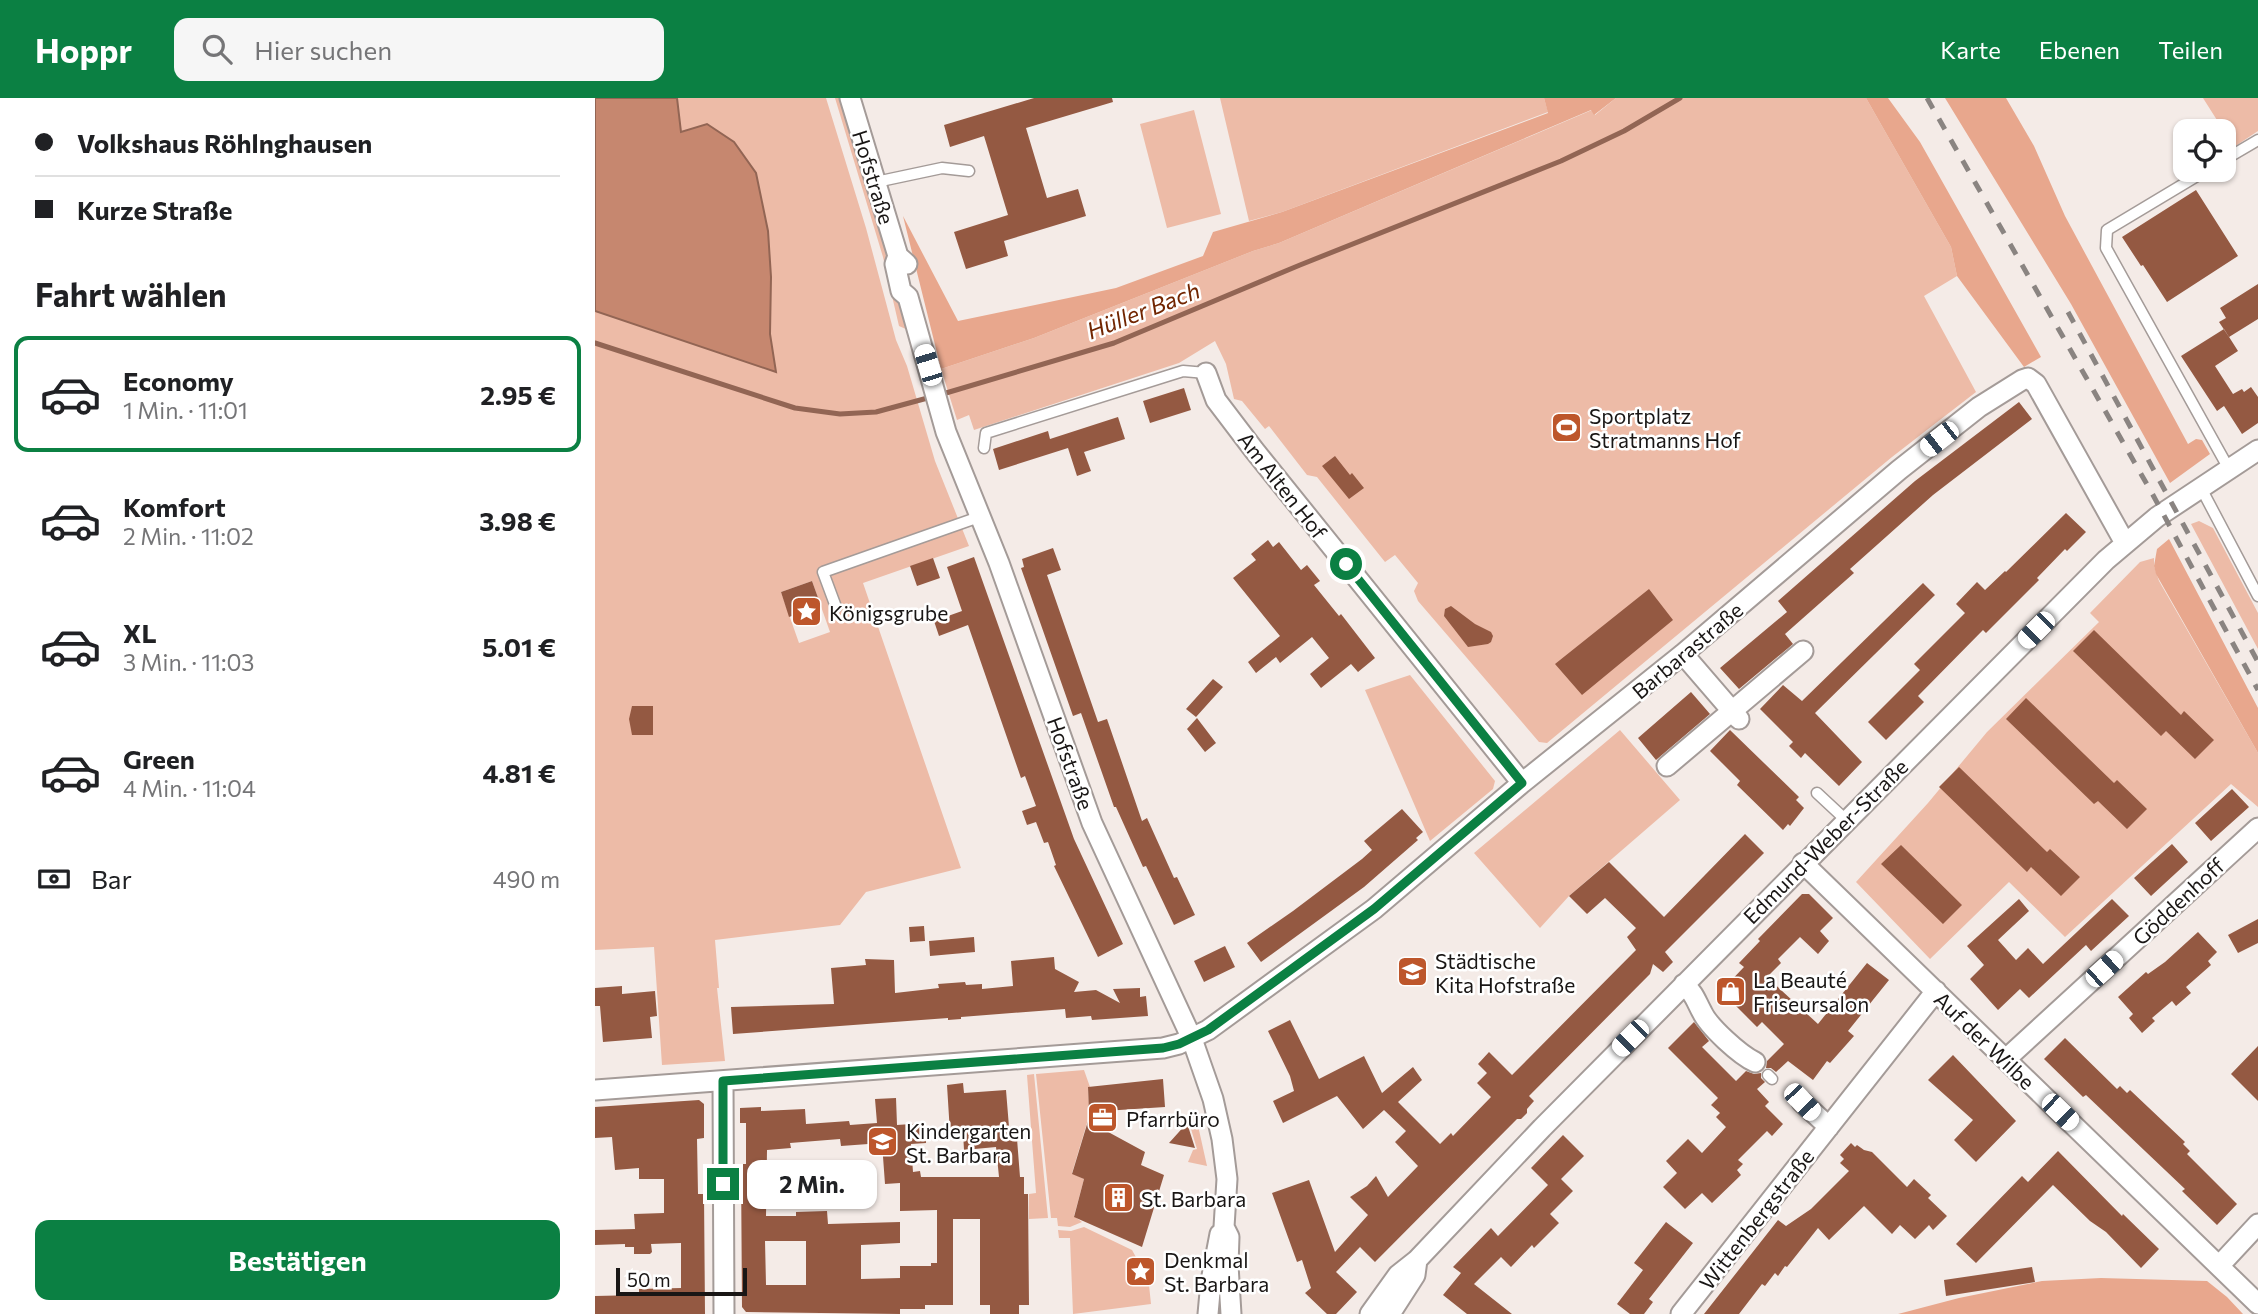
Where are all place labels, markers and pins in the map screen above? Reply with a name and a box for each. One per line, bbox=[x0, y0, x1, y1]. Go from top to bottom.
place label: Sportplatz Stratmanns Hof bbox=[1589, 403, 1742, 452]
sports icon: Sportplatz Stratmanns Hof bbox=[1549, 410, 1583, 444]
place icon: Königsgrube bbox=[789, 595, 823, 629]
place label: Königsgrube bbox=[829, 600, 948, 625]
place label: Städtische Kita Hofstraße bbox=[1435, 948, 1575, 997]
school or university icon: Städtische Kita Hofstraße bbox=[1395, 955, 1429, 989]
place label: La Beauté Friseursalon bbox=[1753, 967, 1869, 1016]
shop icon: La Beauté Friseursalon bbox=[1713, 974, 1747, 1008]
office icon: Pfarrbüro bbox=[1086, 1101, 1120, 1135]
place label: Pfarrbüro bbox=[1126, 1106, 1220, 1131]
place label: Kindergarten St. Barbara bbox=[906, 1118, 1031, 1167]
school or university icon: Kindergarten St. Barbara bbox=[866, 1125, 900, 1159]
building icon: St. Barbara bbox=[1101, 1181, 1135, 1215]
place label: St. Barbara bbox=[1141, 1186, 1246, 1211]
place label: Denkmal St. Barbara bbox=[1164, 1247, 1269, 1296]
place icon: Denkmal St. Barbara bbox=[1124, 1254, 1158, 1288]

